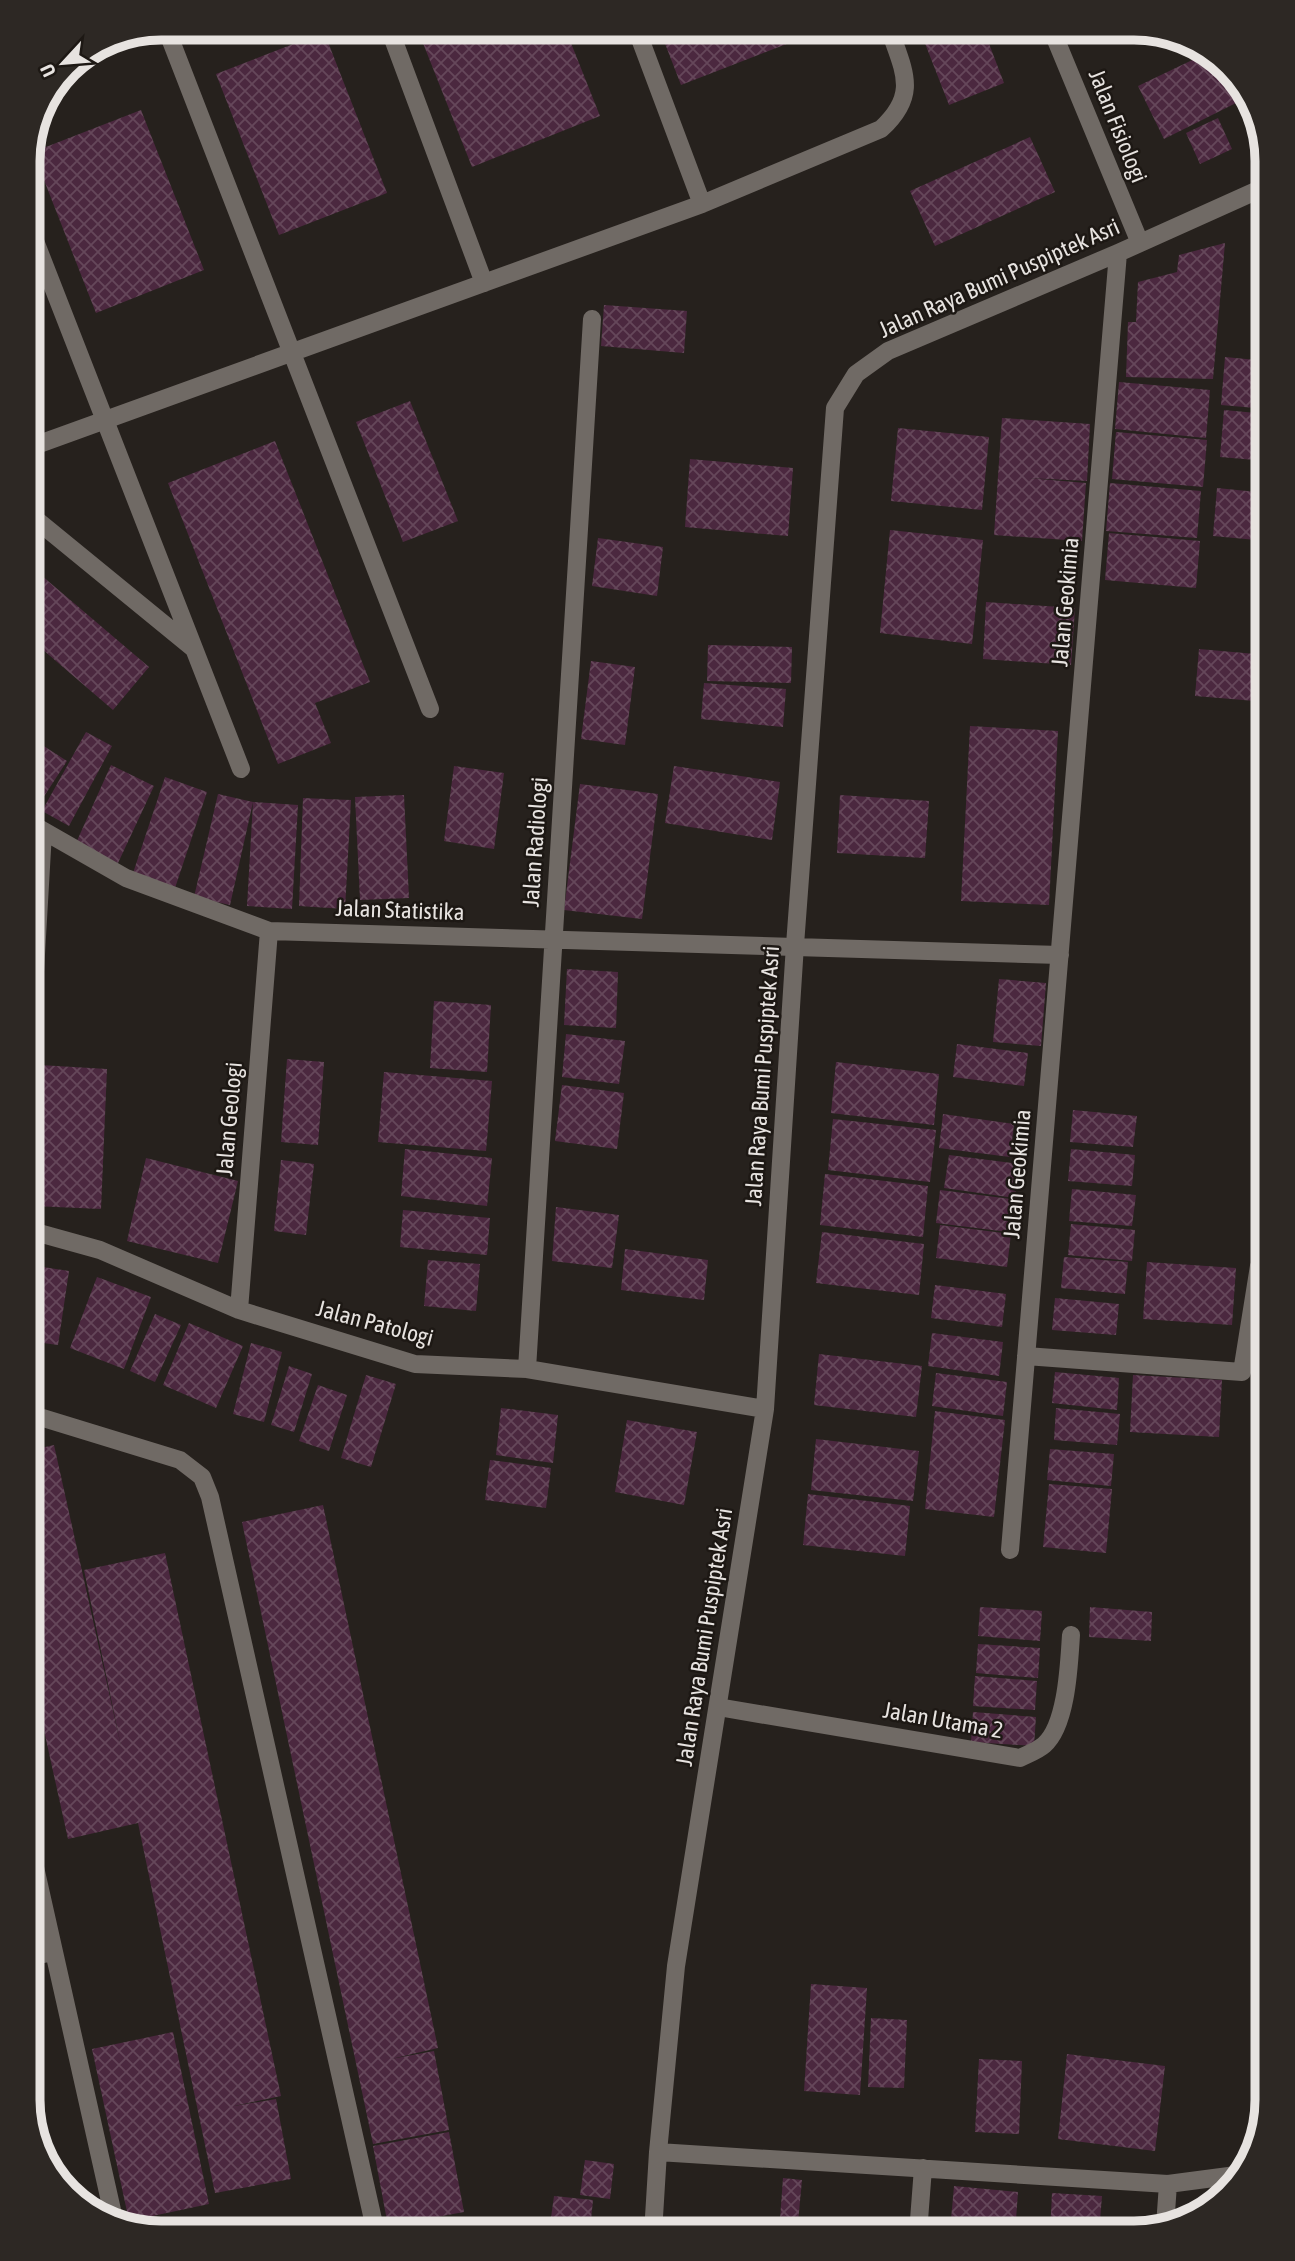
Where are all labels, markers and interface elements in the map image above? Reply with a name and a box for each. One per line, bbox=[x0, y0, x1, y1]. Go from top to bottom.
north arrow bbox=[28, 28, 98, 98]
text: U bbox=[35, 61, 60, 80]
street label: Jalan Fisiologi bbox=[1084, 66, 1152, 186]
street label: Jalan Raya Bumi Puspiptek Asri bbox=[875, 213, 1123, 343]
street label: Jalan Geokimia bbox=[1046, 536, 1084, 668]
street label: Jalan Radiologi bbox=[517, 776, 553, 908]
street label: Jalan Statistika bbox=[335, 895, 465, 925]
street label: Jalan Raya Bumi Puspiptek Asri bbox=[740, 945, 784, 1207]
street label: Jalan Geologi bbox=[211, 1061, 247, 1177]
street label: Jalan Geokimia bbox=[998, 1108, 1036, 1240]
street label: Jalan Patologi bbox=[314, 1295, 436, 1351]
street label: Jalan Raya Bumi Puspiptek Asri bbox=[671, 1506, 737, 1768]
street label: Jalan Utama 2 bbox=[881, 1697, 1005, 1743]

